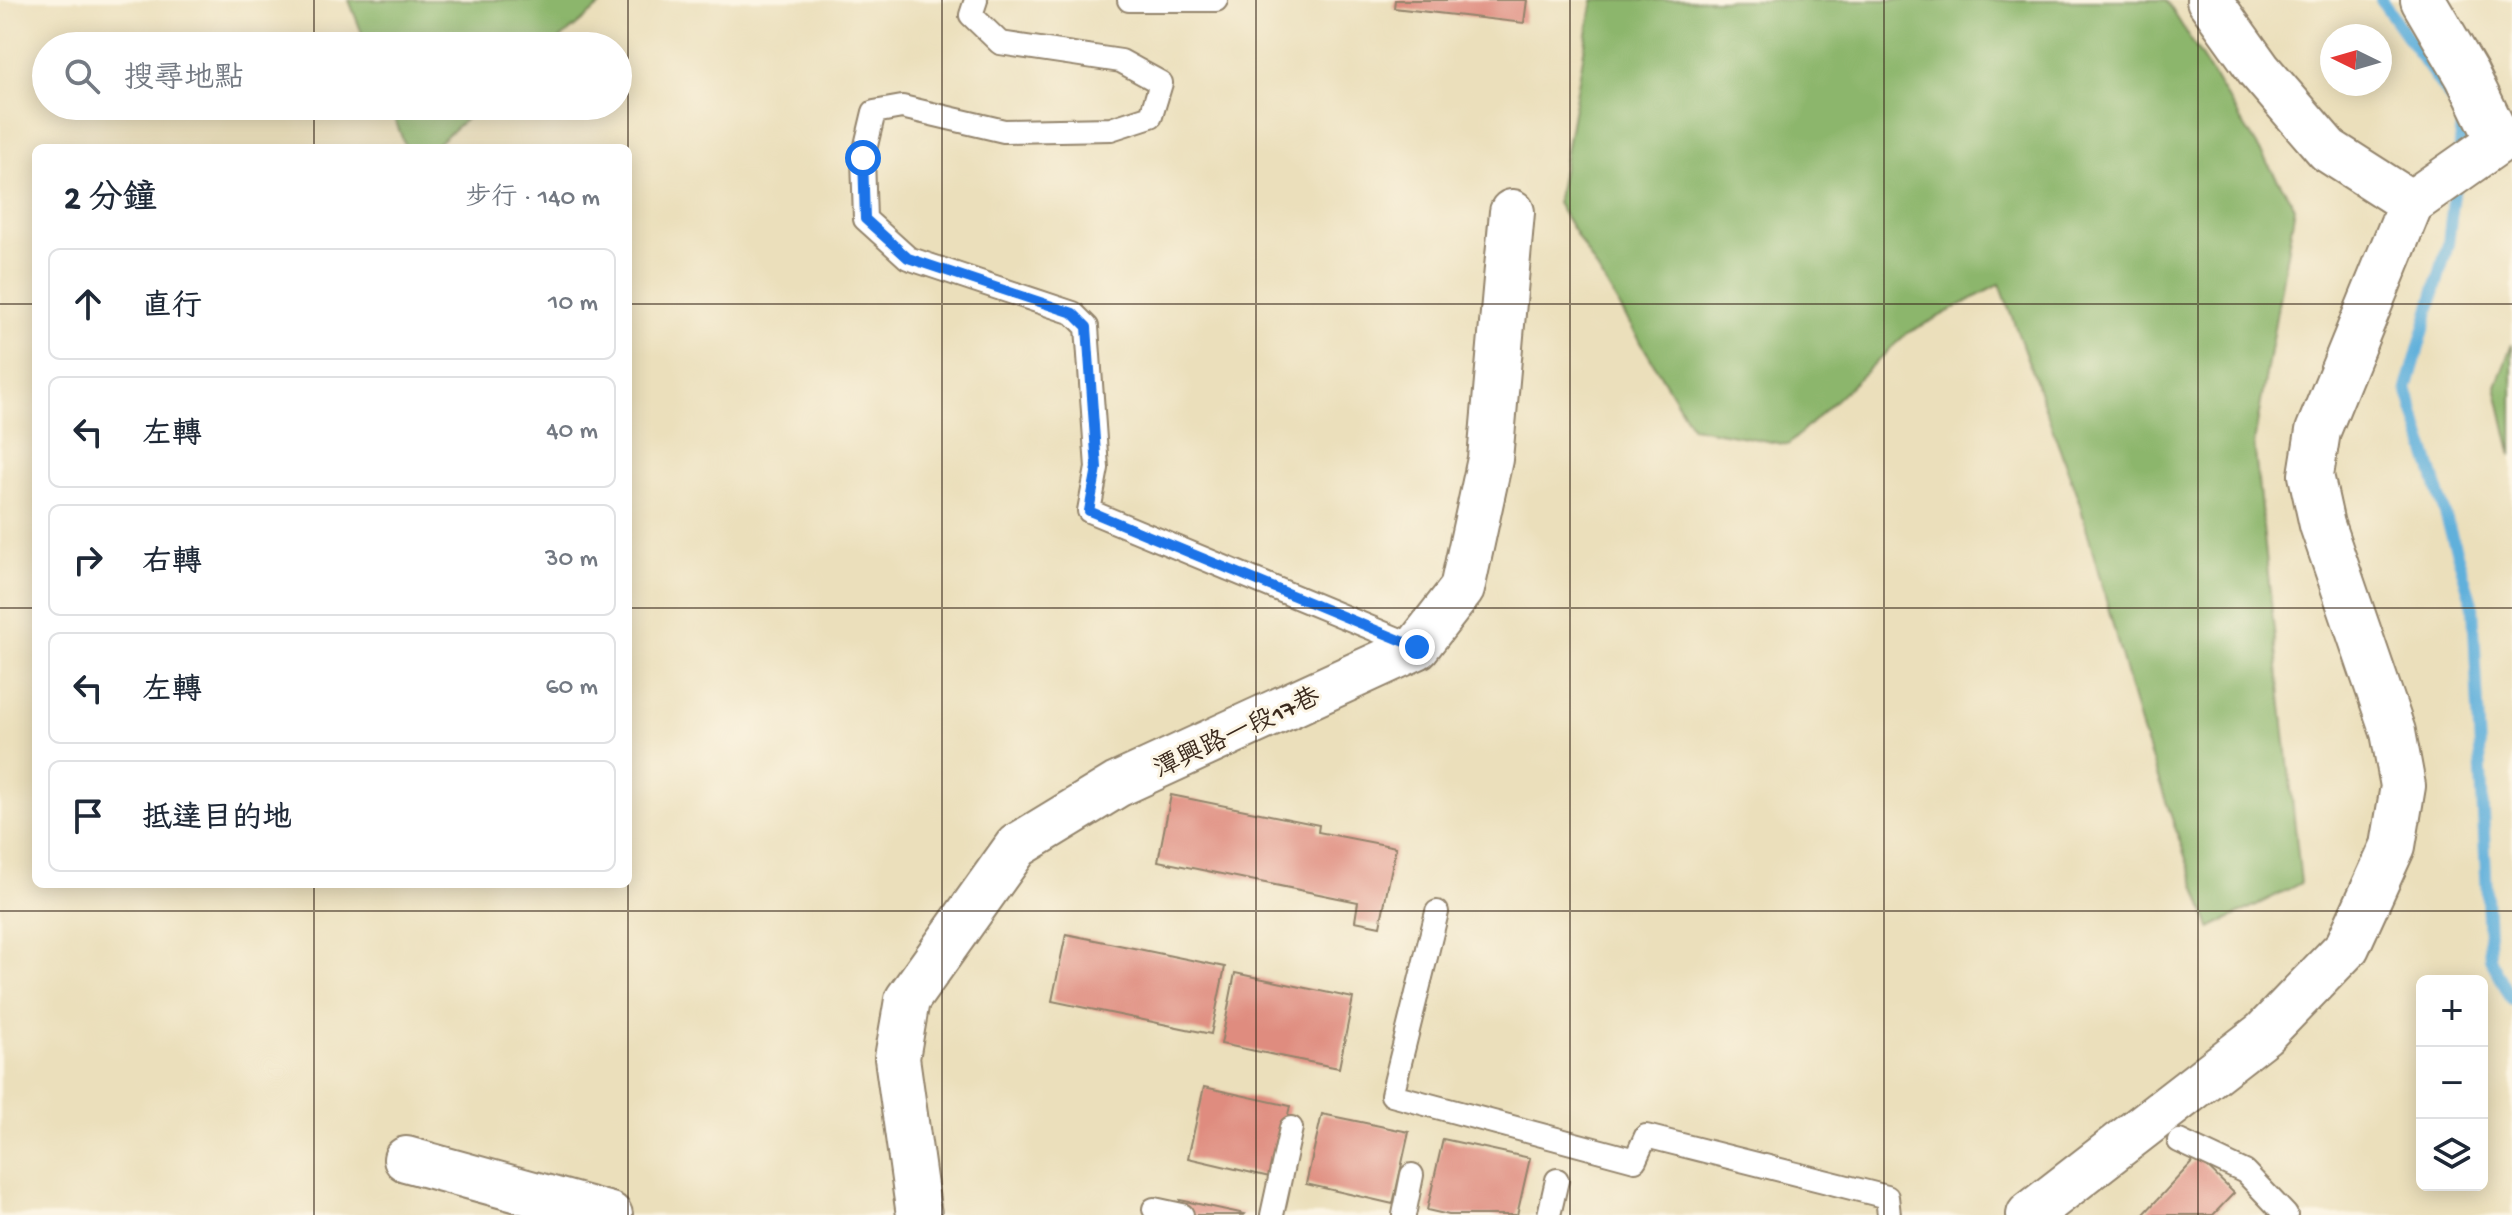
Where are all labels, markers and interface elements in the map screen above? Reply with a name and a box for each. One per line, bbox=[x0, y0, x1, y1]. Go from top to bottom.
north arrow bbox=[2320, 24, 2392, 96]
search box bbox=[32, 32, 632, 120]
icon: search bbox=[60, 54, 104, 98]
text: 搜尋地點 bbox=[124, 63, 244, 98]
route start bbox=[845, 140, 881, 176]
text: 2 分鐘 bbox=[64, 181, 157, 221]
text: 步行 · 140 m bbox=[465, 184, 600, 215]
icon: ahead bbox=[66, 282, 110, 326]
text: 10 m bbox=[548, 289, 598, 320]
text: 直行 bbox=[142, 291, 202, 326]
icon: left bbox=[66, 410, 110, 454]
text: 40 m bbox=[546, 417, 598, 448]
text: 左轉 bbox=[142, 419, 202, 454]
icon: right bbox=[66, 538, 110, 582]
text: 30 m bbox=[545, 545, 598, 576]
text: 右轉 bbox=[142, 547, 202, 582]
route end bbox=[1399, 629, 1435, 665]
icon: left bbox=[66, 666, 110, 710]
text: 60 m bbox=[545, 673, 598, 704]
text: 左轉 bbox=[142, 675, 202, 710]
street label: 潭興路一段17巷 bbox=[1149, 681, 1326, 787]
icon: arrive bbox=[66, 794, 110, 838]
text: 抵達目的地 bbox=[142, 803, 292, 838]
map controls bbox=[2416, 975, 2488, 1191]
button: + bbox=[2416, 975, 2488, 1047]
button: − bbox=[2416, 1047, 2488, 1119]
button: layers bbox=[2416, 1119, 2488, 1191]

